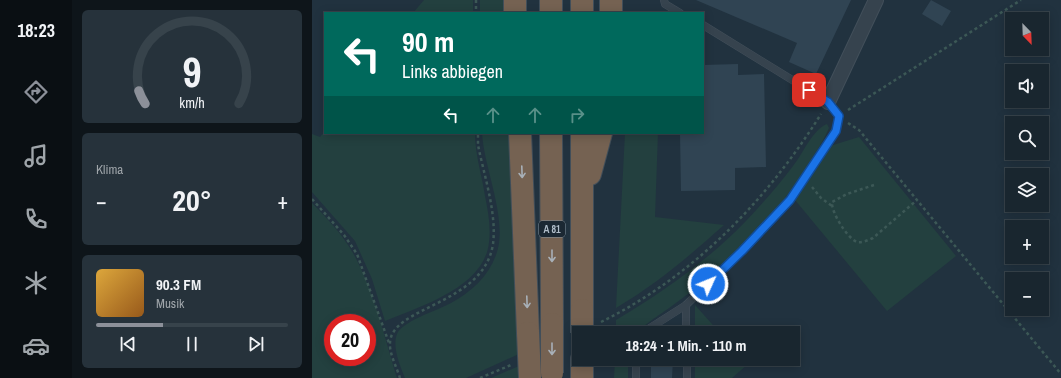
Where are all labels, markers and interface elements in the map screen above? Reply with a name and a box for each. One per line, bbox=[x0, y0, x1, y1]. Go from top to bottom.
north arrow bbox=[1005, 12, 1049, 56]
map controls bbox=[1005, 12, 1049, 316]
text: 18:23 bbox=[17, 18, 55, 43]
text: 90 m bbox=[402, 23, 454, 61]
icon: left bbox=[336, 28, 388, 80]
text: 9 bbox=[183, 44, 201, 100]
text: Links abbiegen bbox=[402, 59, 503, 84]
button: sound bbox=[1005, 64, 1049, 108]
pin bbox=[792, 73, 826, 107]
icon: directions bbox=[22, 78, 50, 106]
icon: arrive bbox=[798, 79, 820, 101]
text: km/h bbox=[179, 93, 205, 112]
icon: left bbox=[440, 104, 462, 126]
icon: ahead bbox=[482, 104, 504, 126]
icon: ahead bbox=[524, 104, 546, 126]
icon: right bbox=[566, 104, 588, 126]
button: search bbox=[1005, 116, 1049, 160]
icon: music bbox=[22, 142, 50, 170]
text: Klima bbox=[96, 161, 123, 178]
one-way arrow bbox=[518, 165, 525, 178]
button: layers bbox=[1005, 168, 1049, 212]
text: 20° bbox=[172, 180, 212, 220]
text: − bbox=[96, 186, 107, 216]
text: + bbox=[277, 186, 288, 216]
icon: phone bbox=[22, 205, 50, 233]
button: + bbox=[1005, 220, 1049, 264]
road number: A 81 bbox=[539, 221, 565, 237]
one-way arrow bbox=[548, 249, 556, 262]
position arrow bbox=[687, 263, 729, 305]
icon: climate bbox=[22, 269, 50, 297]
button: − bbox=[1005, 272, 1049, 316]
text: 90.3 FM bbox=[156, 274, 201, 295]
text: Musik bbox=[156, 295, 184, 312]
one-way arrow bbox=[523, 295, 531, 308]
speed limit sign: 20 bbox=[324, 314, 376, 366]
icon: car bbox=[22, 332, 50, 360]
icon: previous bbox=[117, 333, 139, 355]
icon: pause bbox=[181, 333, 203, 355]
icon: next bbox=[245, 333, 267, 355]
text: 18:24 · 1 Min. · 110 m bbox=[625, 335, 747, 356]
one-way arrow bbox=[548, 342, 556, 355]

